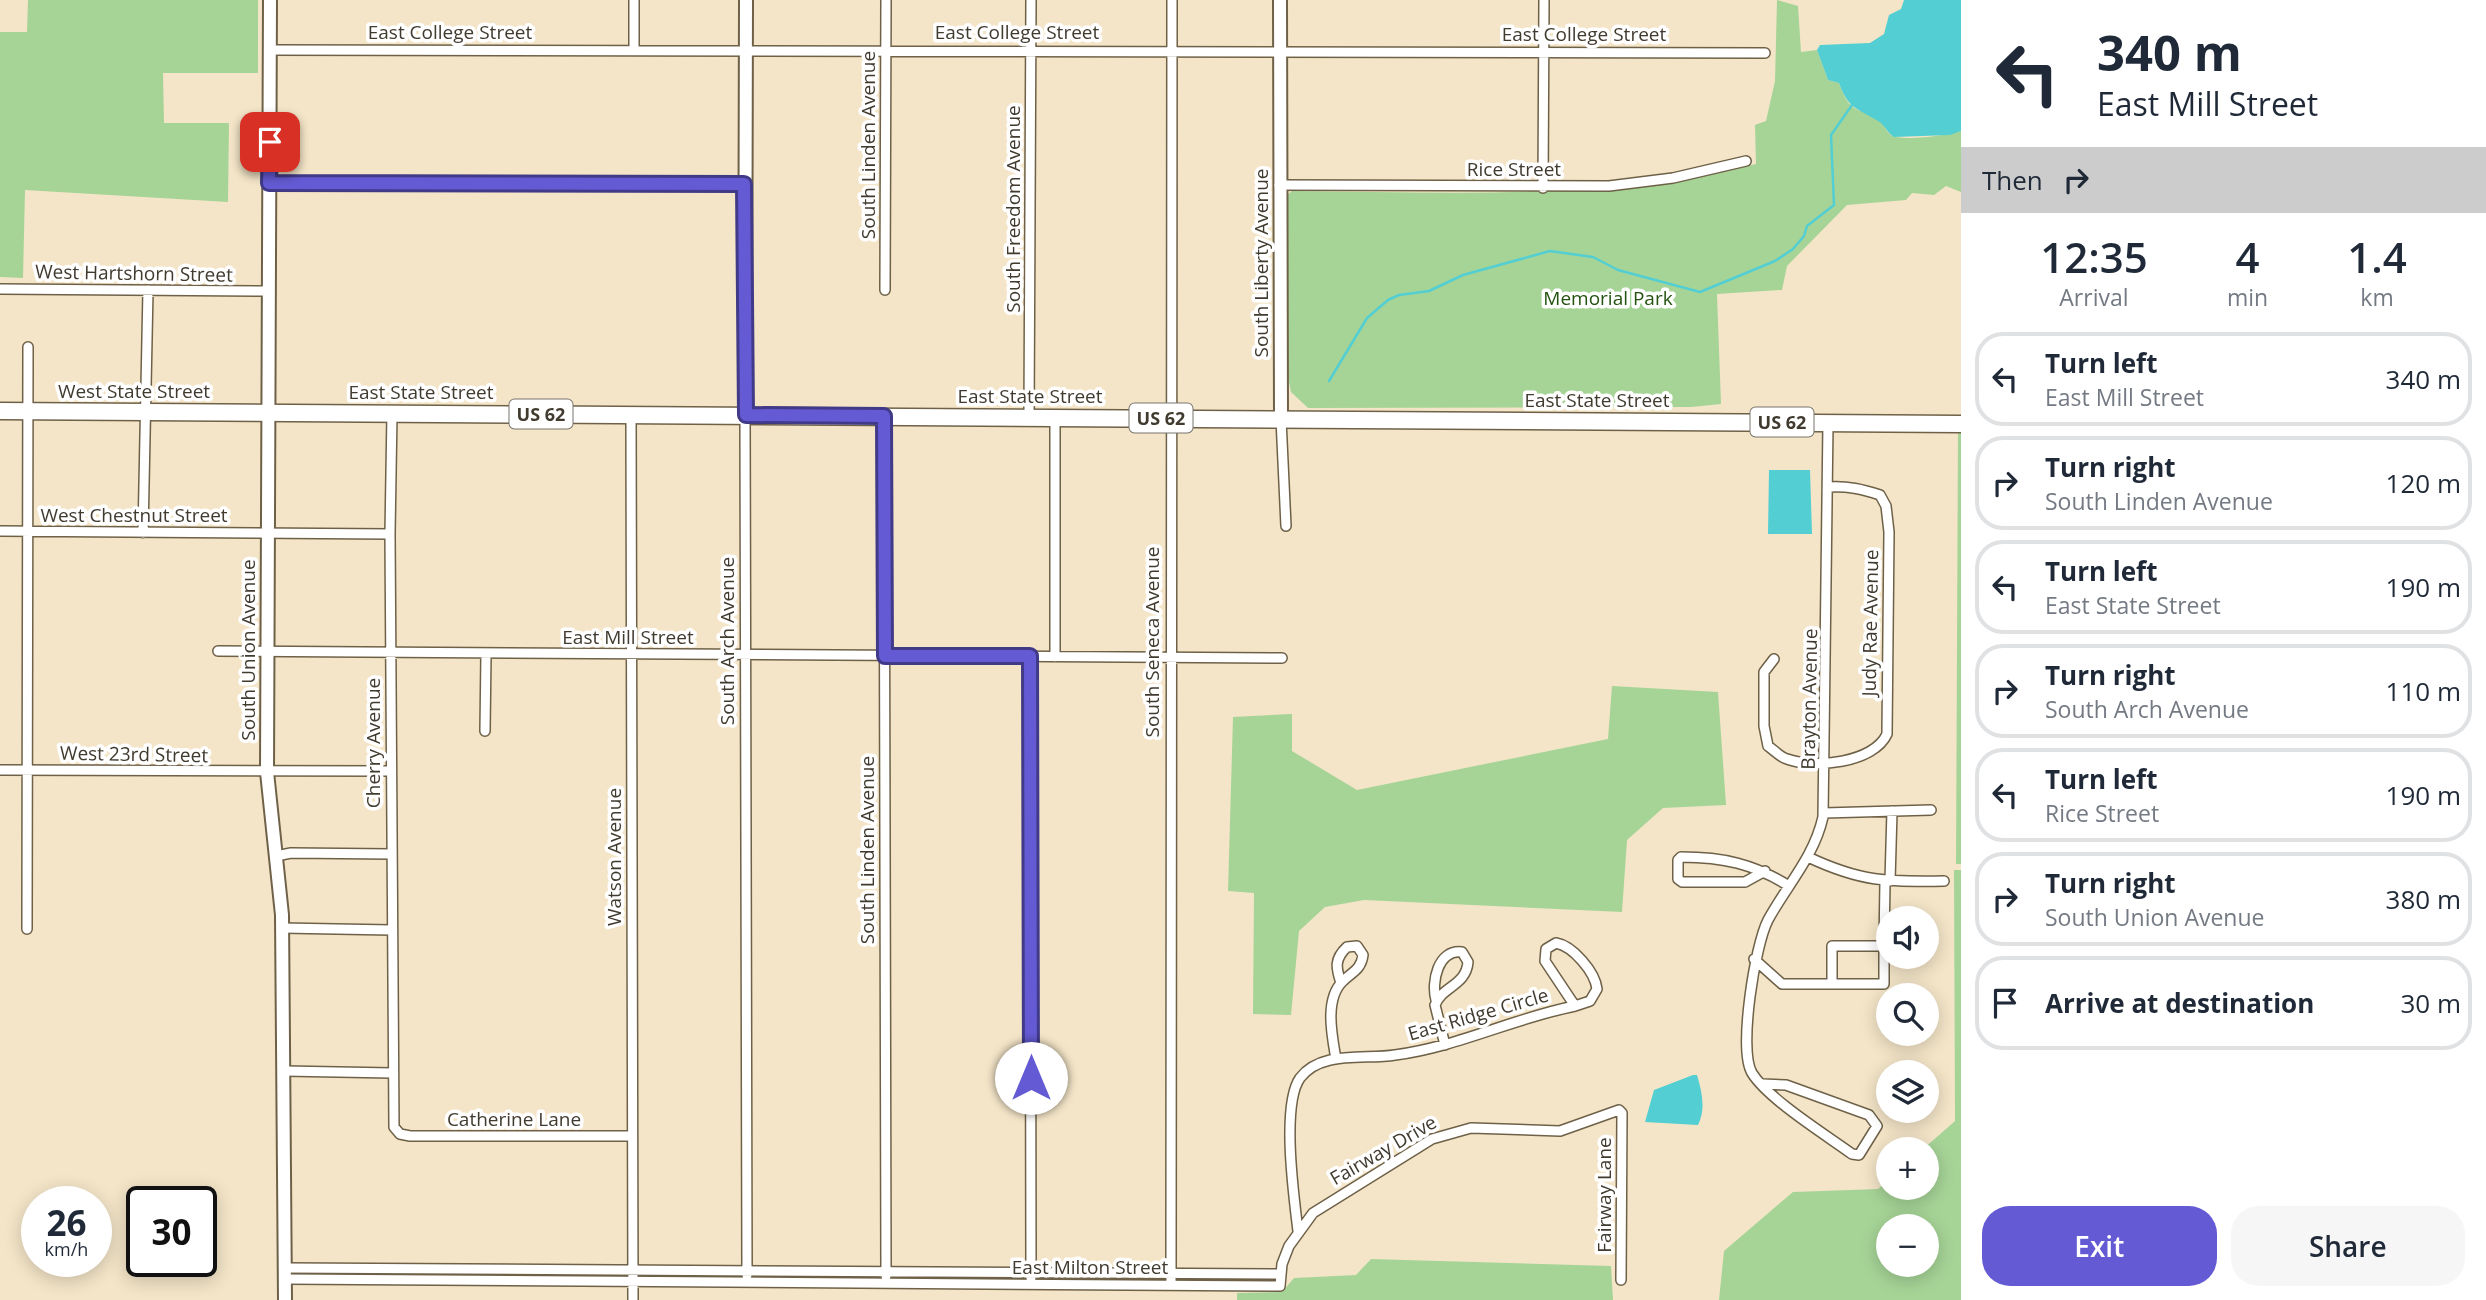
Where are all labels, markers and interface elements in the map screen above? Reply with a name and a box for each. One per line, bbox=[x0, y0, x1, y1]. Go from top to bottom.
street label: East College Street bbox=[368, 19, 532, 45]
street label: East College Street bbox=[935, 19, 1099, 45]
text: 340 m bbox=[2097, 19, 2242, 85]
street label: East College Street bbox=[1502, 21, 1666, 47]
icon: left bbox=[1982, 28, 2073, 119]
street label: South Linden Avenue bbox=[855, 51, 881, 239]
text: East Mill Street bbox=[2097, 82, 2318, 125]
street label: South Freedom Avenue bbox=[1000, 105, 1026, 313]
pin bbox=[240, 112, 300, 172]
icon: arrive bbox=[251, 123, 289, 161]
street label: Rice Street bbox=[1467, 156, 1561, 182]
icon: right bbox=[2057, 161, 2095, 199]
text: Then bbox=[1982, 162, 2043, 198]
street label: South Liberty Avenue bbox=[1248, 168, 1274, 358]
text: 12:35 bbox=[2040, 228, 2148, 285]
text: 4 bbox=[2235, 228, 2260, 285]
text: 1.4 bbox=[2347, 228, 2407, 285]
street label: West Hartshorn Street bbox=[35, 258, 233, 288]
text: Arrival bbox=[2059, 281, 2129, 313]
text: min bbox=[2227, 281, 2268, 313]
text: km bbox=[2360, 281, 2394, 313]
park label: Memorial Park bbox=[1543, 285, 1673, 311]
text: Turn left bbox=[2045, 345, 2157, 381]
icon: left bbox=[1986, 360, 2024, 398]
text: 340 m bbox=[2386, 361, 2461, 397]
street label: West State Street bbox=[58, 378, 210, 404]
street label: East State Street bbox=[348, 379, 494, 405]
text: East Mill Street bbox=[2045, 381, 2204, 413]
street label: East State Street bbox=[957, 383, 1103, 409]
street label: East State Street bbox=[1524, 387, 1670, 413]
road number: US 62 bbox=[510, 400, 572, 428]
road number: US 62 bbox=[1130, 404, 1192, 432]
road number: US 62 bbox=[1750, 408, 1814, 436]
text: Turn right bbox=[2045, 449, 2176, 485]
icon: right bbox=[1986, 464, 2024, 502]
text: 120 m bbox=[2386, 465, 2461, 501]
text: South Linden Avenue bbox=[2045, 485, 2273, 517]
street label: West Chestnut Street bbox=[40, 502, 228, 528]
street label: South Seneca Avenue bbox=[1139, 546, 1165, 738]
street label: Judy Rae Avenue bbox=[1856, 549, 1884, 699]
text: Turn left bbox=[2045, 553, 2157, 589]
street label: South Arch Avenue bbox=[714, 557, 740, 725]
street label: South Union Avenue bbox=[235, 559, 261, 741]
icon: left bbox=[1986, 568, 2024, 606]
text: 190 m bbox=[2386, 569, 2461, 605]
text: East State Street bbox=[2045, 589, 2221, 621]
street label: East Mill Street bbox=[562, 624, 694, 650]
street label: Brayton Avenue bbox=[1795, 628, 1823, 770]
text: Turn right bbox=[2045, 657, 2176, 693]
icon: right bbox=[1986, 672, 2024, 710]
text: 110 m bbox=[2386, 673, 2461, 709]
street label: Cherry Avenue bbox=[360, 678, 386, 808]
text: South Arch Avenue bbox=[2045, 693, 2249, 725]
street label: West 23rd Street bbox=[60, 740, 208, 768]
street label: South Linden Avenue bbox=[854, 756, 880, 944]
text: Turn left bbox=[2045, 761, 2157, 797]
icon: left bbox=[1986, 776, 2024, 814]
text: 190 m bbox=[2386, 777, 2461, 813]
street label: Watson Avenue bbox=[601, 788, 627, 926]
text: Rice Street bbox=[2045, 797, 2159, 829]
text: Turn right bbox=[2045, 865, 2176, 901]
icon: right bbox=[1986, 880, 2024, 918]
text: 380 m bbox=[2386, 881, 2461, 917]
text: South Union Avenue bbox=[2045, 901, 2265, 933]
map controls bbox=[1876, 906, 1939, 1277]
button: sound bbox=[1876, 906, 1939, 969]
street label: East Ridge Circle bbox=[1405, 982, 1551, 1046]
button: search bbox=[1876, 983, 1939, 1046]
icon: arrive bbox=[1986, 984, 2024, 1022]
text: Arrive at destination bbox=[2045, 985, 2314, 1021]
text: 30 m bbox=[2400, 985, 2461, 1021]
position arrow bbox=[994, 1041, 1068, 1115]
button: layers bbox=[1876, 1060, 1939, 1123]
street label: Catherine Lane bbox=[447, 1106, 581, 1132]
street label: Fairway Drive bbox=[1325, 1109, 1441, 1191]
street label: Fairway Lane bbox=[1591, 1137, 1617, 1253]
button: + bbox=[1876, 1137, 1939, 1200]
speed limit sign: 30 bbox=[126, 1186, 217, 1277]
text: 26 bbox=[46, 1199, 87, 1246]
button: Exit bbox=[1982, 1206, 2217, 1286]
button: Share bbox=[2231, 1206, 2465, 1286]
button: − bbox=[1876, 1214, 1939, 1277]
text: km/h bbox=[45, 1237, 88, 1261]
street label: East Milton Street bbox=[1012, 1254, 1168, 1280]

